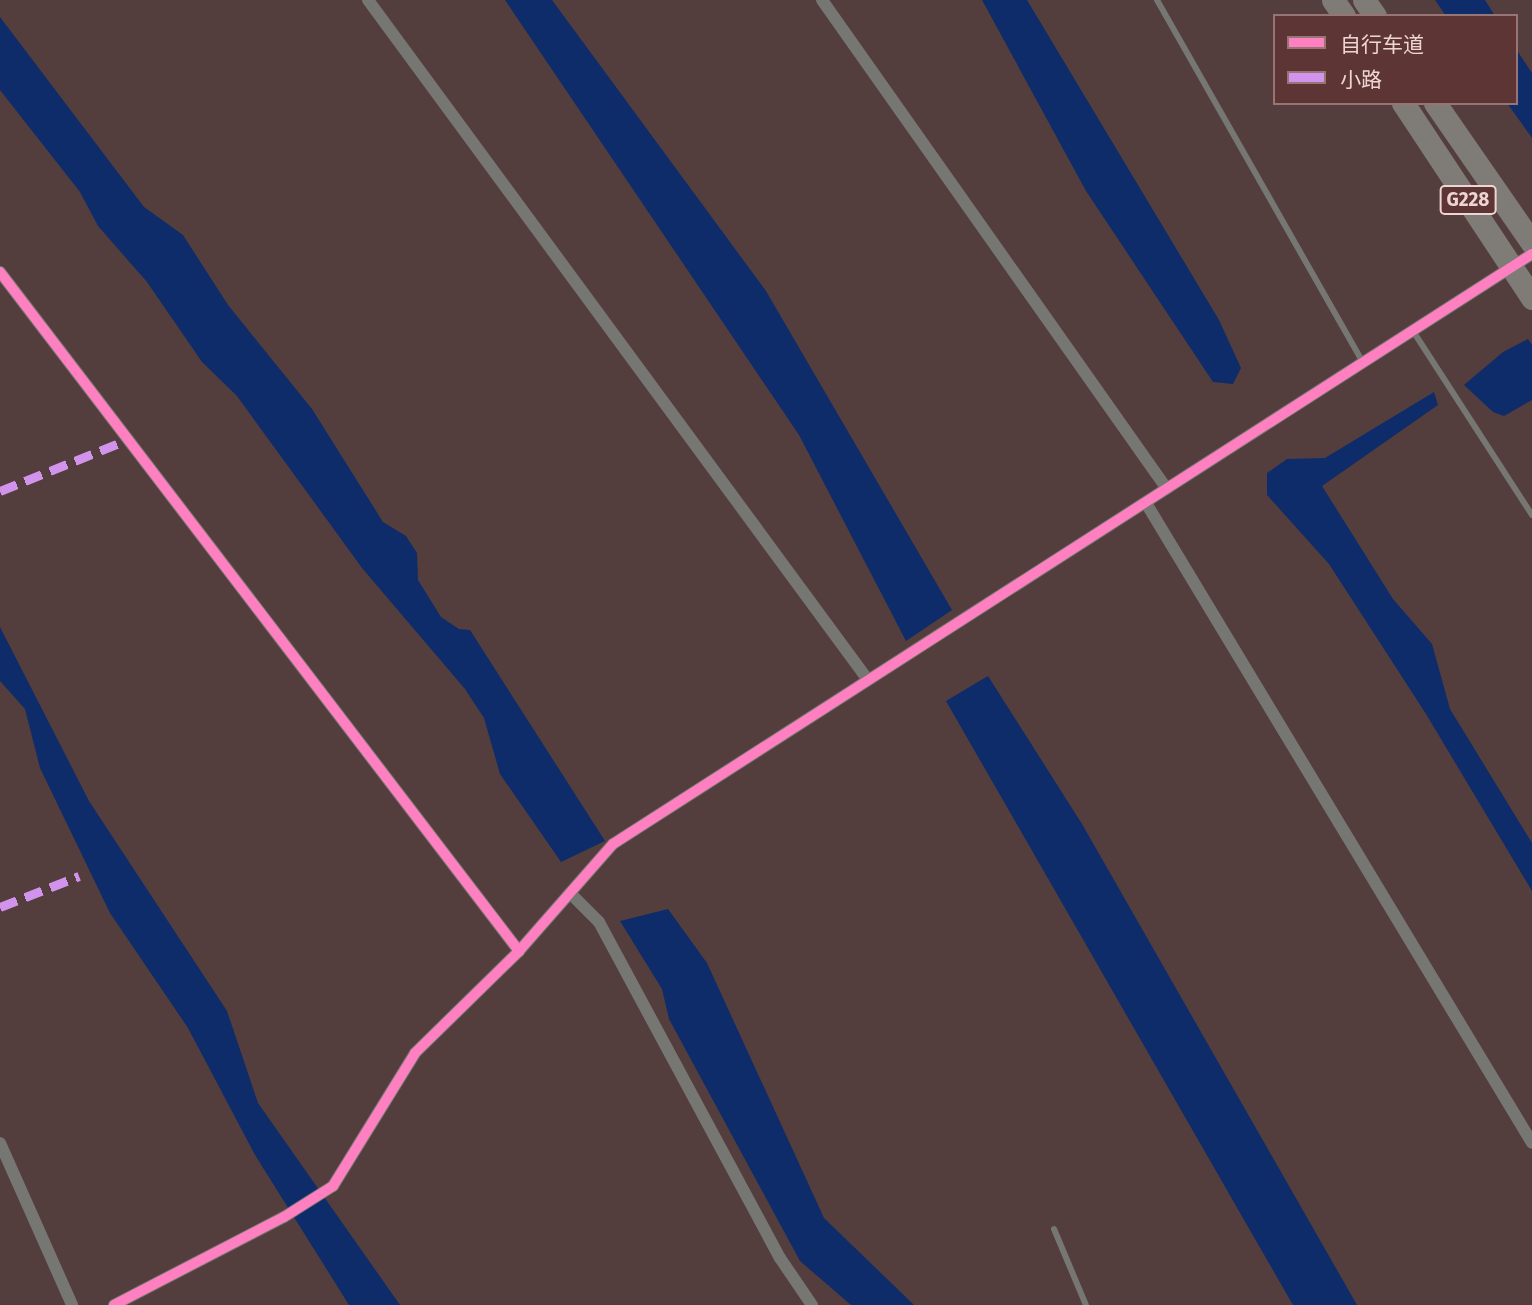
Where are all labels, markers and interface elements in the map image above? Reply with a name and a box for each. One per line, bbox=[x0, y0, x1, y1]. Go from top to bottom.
legend bbox=[1273, 14, 1518, 105]
text: 自行车道 bbox=[1340, 32, 1424, 58]
text: 小路 bbox=[1340, 67, 1382, 93]
road number: G228 bbox=[1438, 184, 1498, 216]

